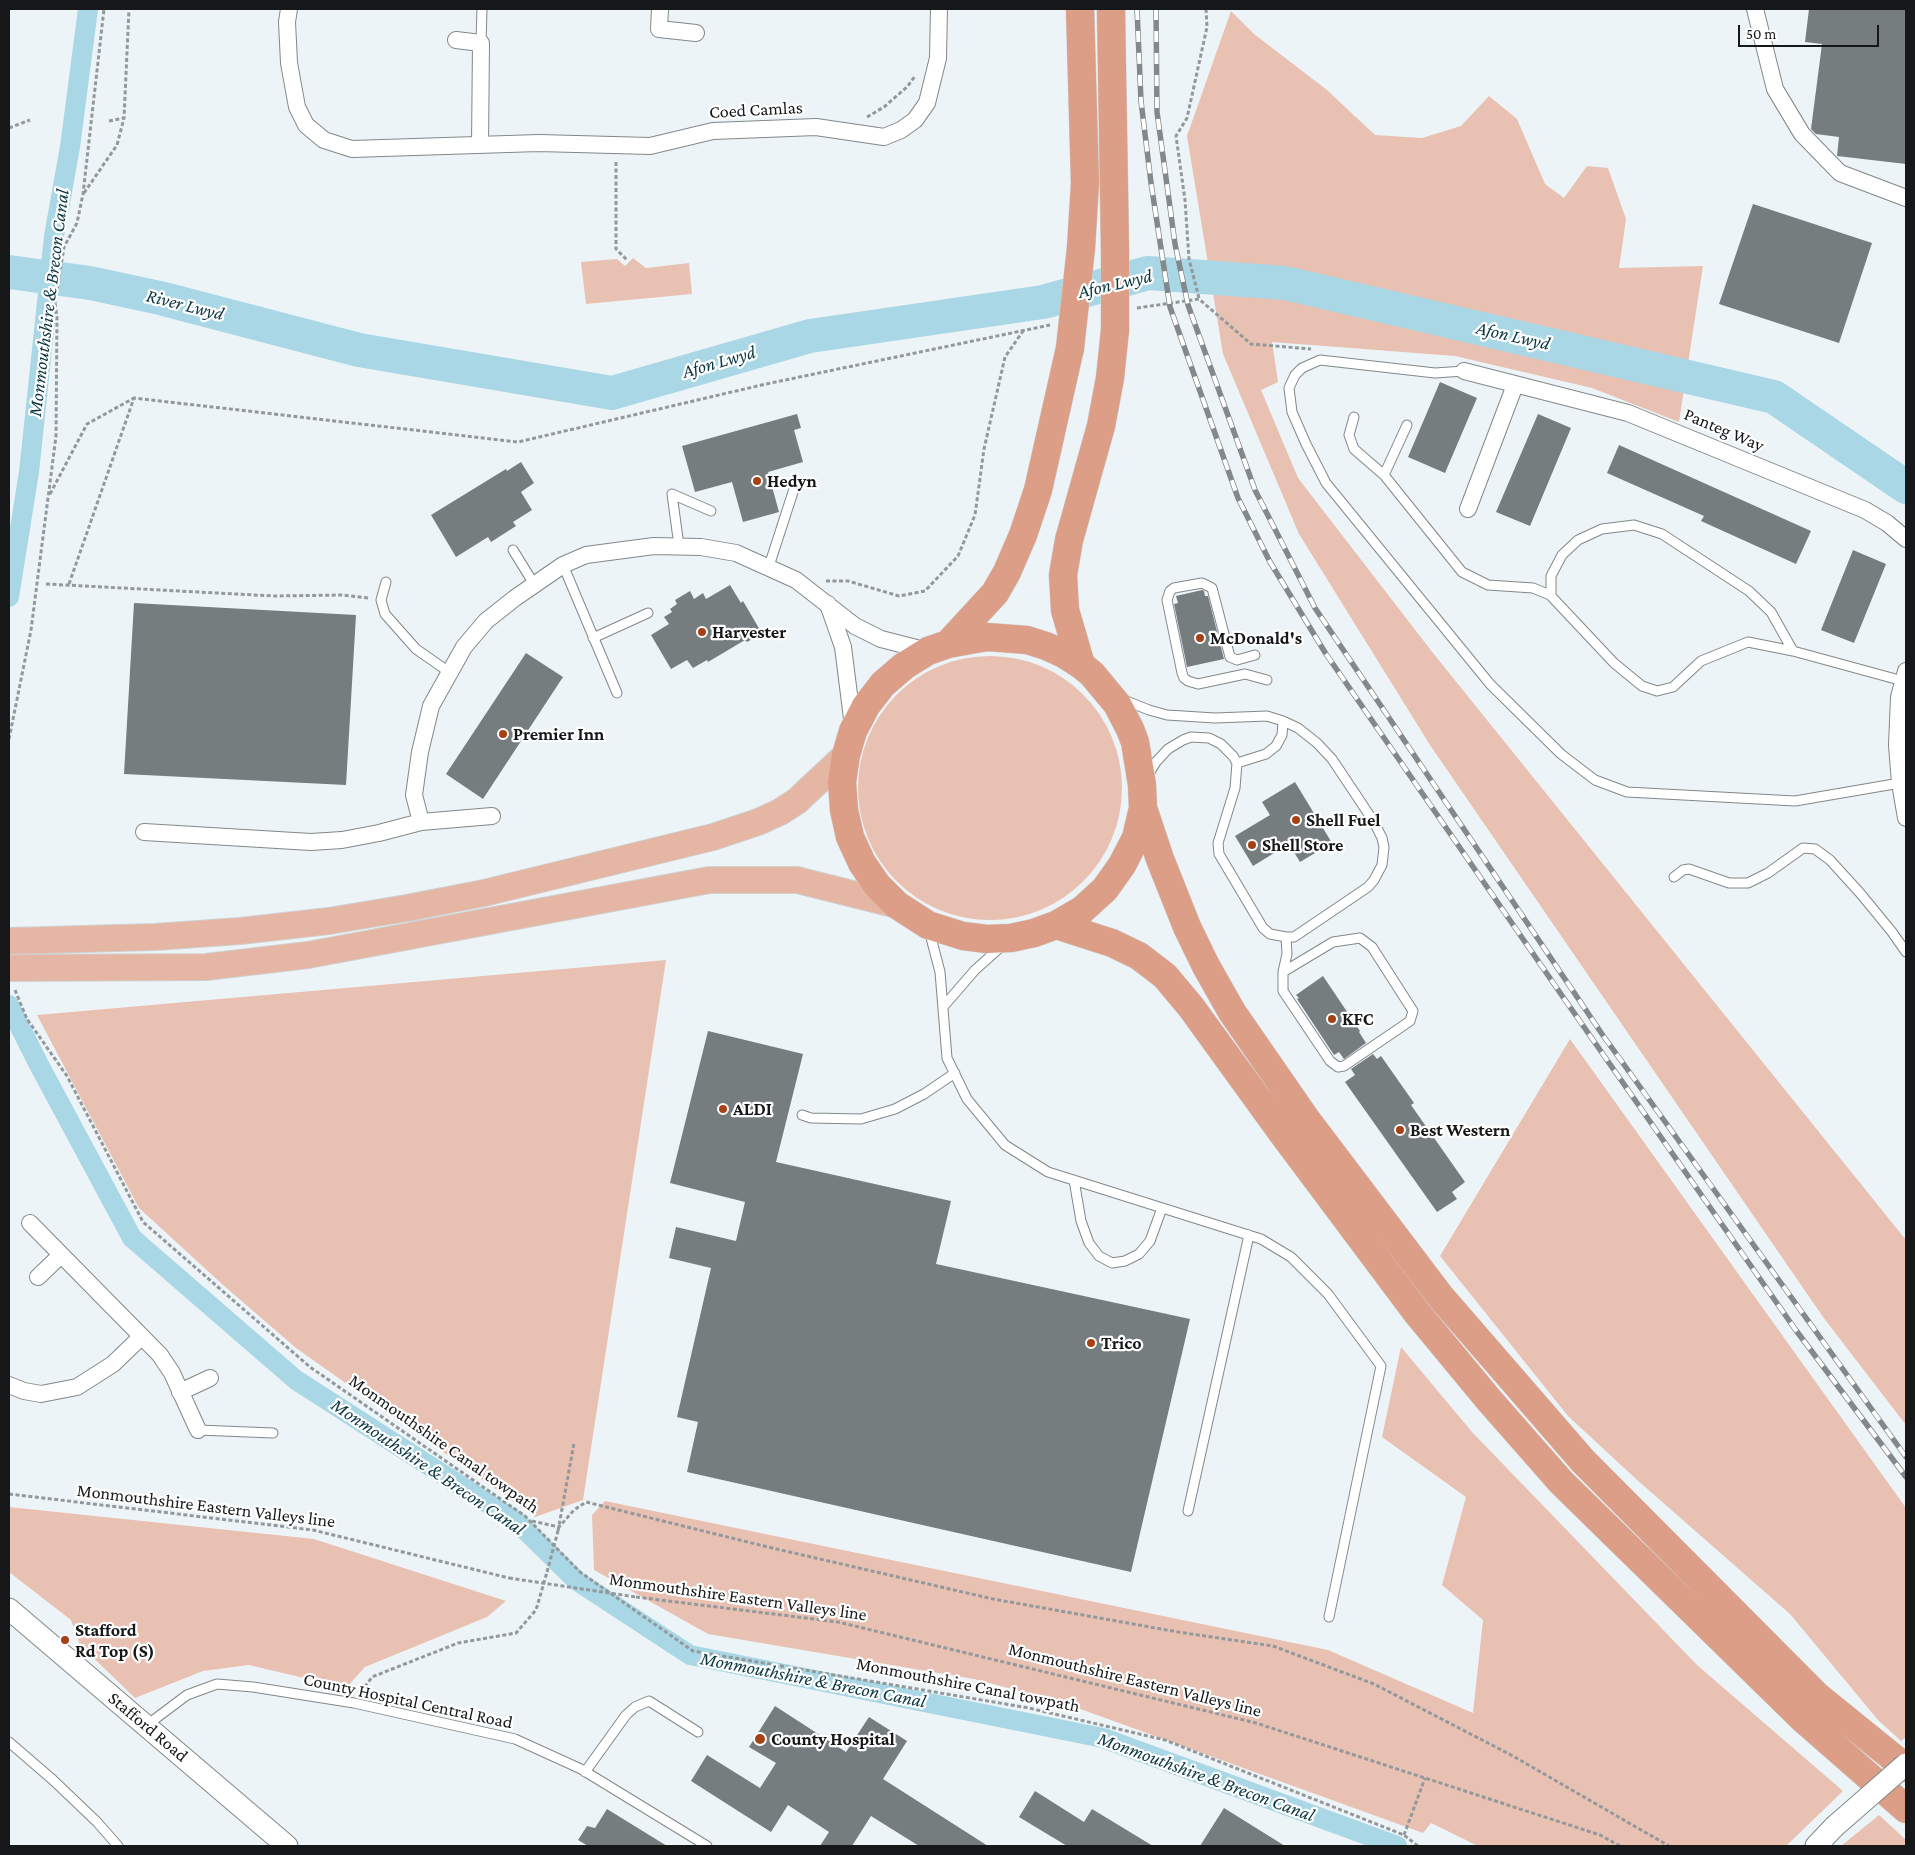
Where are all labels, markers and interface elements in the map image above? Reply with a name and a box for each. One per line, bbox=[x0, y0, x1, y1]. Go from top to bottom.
scale bar bbox=[1740, 15, 1881, 47]
text: 50 m bbox=[1746, 26, 1776, 42]
street label: Coed Camlas bbox=[709, 97, 803, 123]
water label: Monmouthshire & Brecon Canal bbox=[24, 188, 74, 418]
water label: Afon Lwyd bbox=[1076, 264, 1154, 304]
water label: River Lwyd bbox=[144, 284, 226, 326]
water label: Afon Lwyd bbox=[1474, 316, 1552, 356]
water label: Afon Lwyd bbox=[680, 341, 758, 383]
street label: Panteg Way bbox=[1681, 403, 1767, 457]
place label: Hedyn bbox=[767, 470, 817, 492]
marker: Hedyn bbox=[751, 475, 763, 487]
place label: Harvester bbox=[712, 621, 786, 643]
marker: Harvester bbox=[696, 626, 708, 638]
place label: McDonald's bbox=[1210, 627, 1302, 649]
marker: McDonald's bbox=[1194, 632, 1206, 644]
place label: Premier Inn bbox=[513, 723, 604, 745]
marker: Premier Inn bbox=[497, 728, 509, 740]
place label: Shell Fuel bbox=[1306, 809, 1381, 831]
marker: Shell Fuel bbox=[1290, 814, 1302, 826]
place label: Shell Store bbox=[1262, 834, 1343, 856]
marker: Shell Store bbox=[1246, 839, 1258, 851]
place label: KFC bbox=[1342, 1008, 1374, 1030]
marker: KFC bbox=[1326, 1013, 1338, 1025]
place label: ALDI bbox=[733, 1098, 772, 1120]
marker: ALDI bbox=[717, 1103, 729, 1115]
place label: Best Western bbox=[1410, 1119, 1510, 1141]
marker: Best Western bbox=[1394, 1124, 1406, 1136]
place label: Trico bbox=[1101, 1332, 1142, 1354]
marker: Trico bbox=[1085, 1337, 1097, 1349]
street label: Monmouthshire Canal towpath bbox=[345, 1370, 543, 1518]
water label: Monmouthshire & Brecon Canal bbox=[327, 1394, 529, 1540]
street label: Monmouthshire Eastern Valleys line bbox=[76, 1479, 336, 1533]
street label: Monmouthshire Eastern Valleys line bbox=[608, 1568, 868, 1626]
place label: Stafford Rd Top (S) bbox=[75, 1619, 154, 1662]
marker: Stafford Rd Top (S) bbox=[59, 1634, 71, 1646]
street label: Monmouthshire Eastern Valleys line bbox=[1006, 1638, 1264, 1722]
water label: Monmouthshire & Brecon Canal bbox=[698, 1647, 928, 1713]
street label: Monmouthshire Canal towpath bbox=[854, 1653, 1082, 1717]
street label: County Hospital Central Road bbox=[301, 1668, 515, 1734]
street label: Stafford Road bbox=[104, 1687, 192, 1767]
water label: Monmouthshire & Brecon Canal bbox=[1095, 1727, 1317, 1827]
place label: County Hospital bbox=[771, 1728, 895, 1750]
marker: County Hospital bbox=[753, 1732, 767, 1746]

